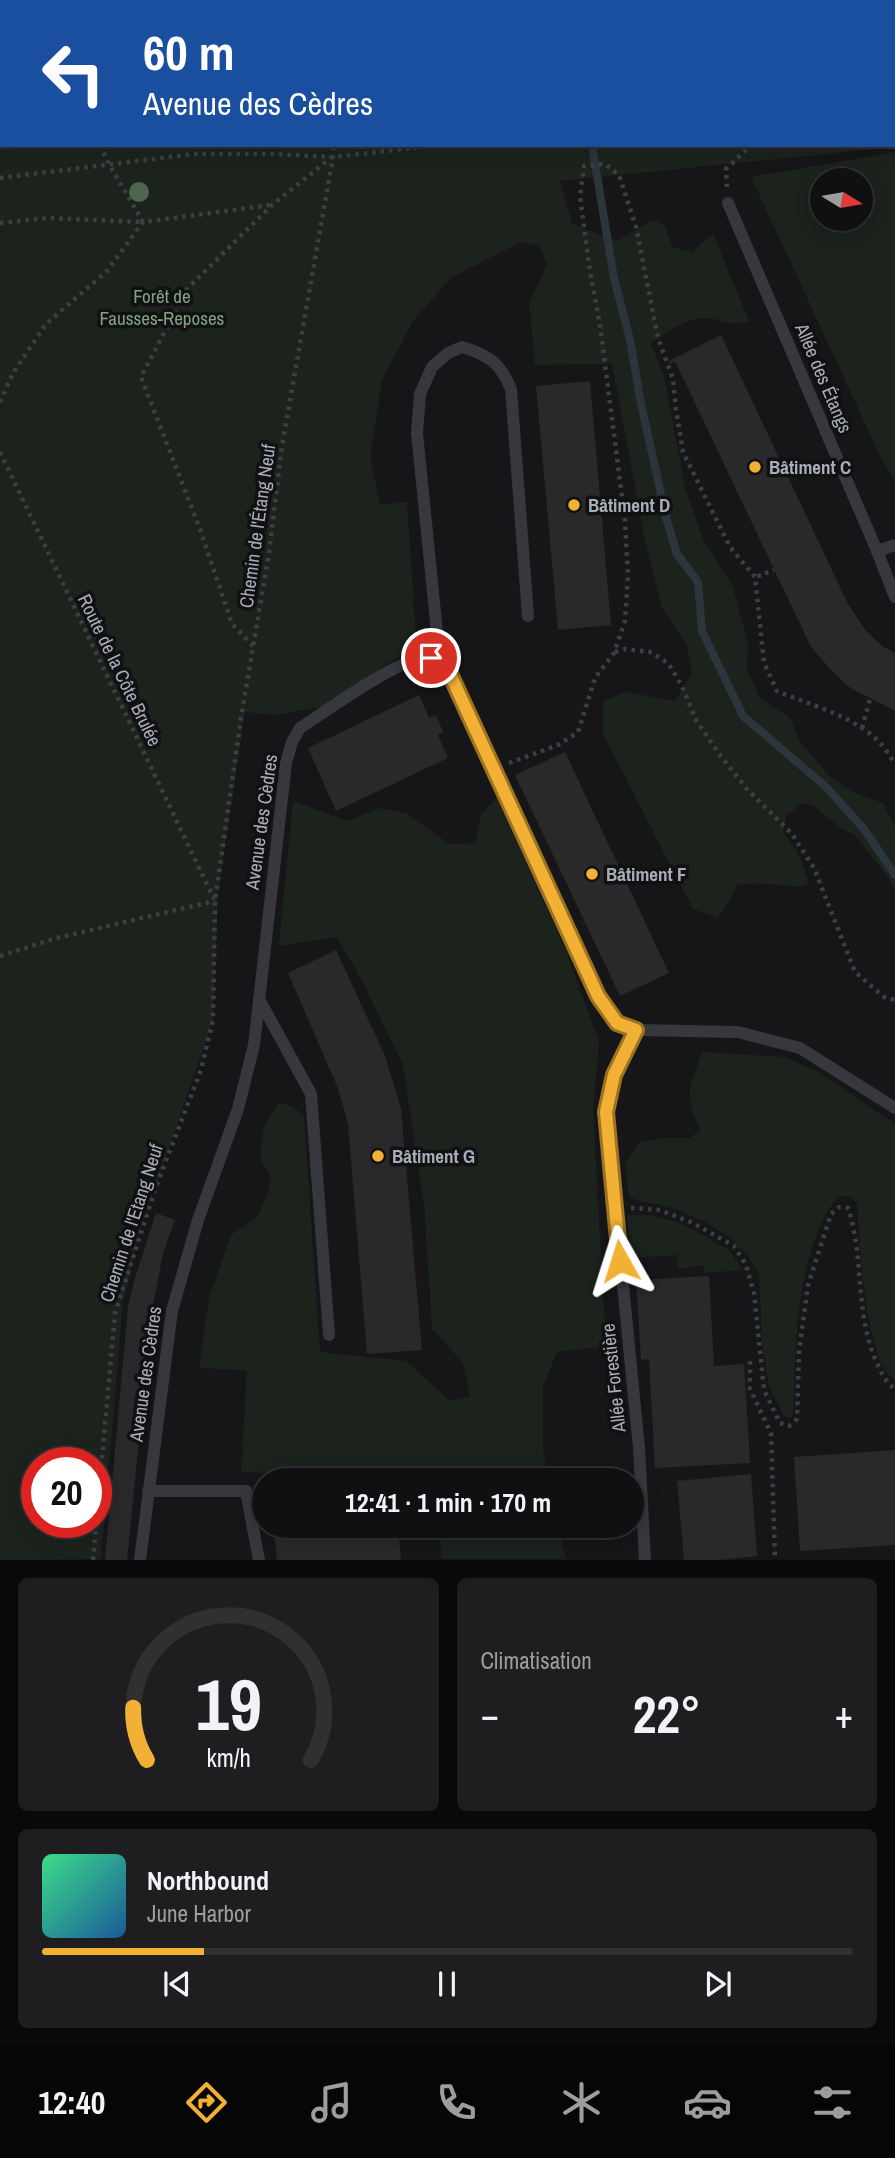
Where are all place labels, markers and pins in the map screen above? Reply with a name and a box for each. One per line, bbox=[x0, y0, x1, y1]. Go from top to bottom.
place label: Bâtiment C bbox=[769, 454, 851, 480]
marker: Bâtiment C bbox=[747, 459, 763, 475]
place label: Bâtiment D bbox=[588, 492, 670, 518]
marker: Bâtiment D bbox=[566, 497, 582, 513]
pin bbox=[401, 628, 461, 688]
place label: Bâtiment F bbox=[606, 861, 687, 887]
marker: Bâtiment F bbox=[584, 866, 600, 882]
place label: Bâtiment G bbox=[392, 1143, 475, 1169]
marker: Bâtiment G bbox=[370, 1148, 386, 1164]

